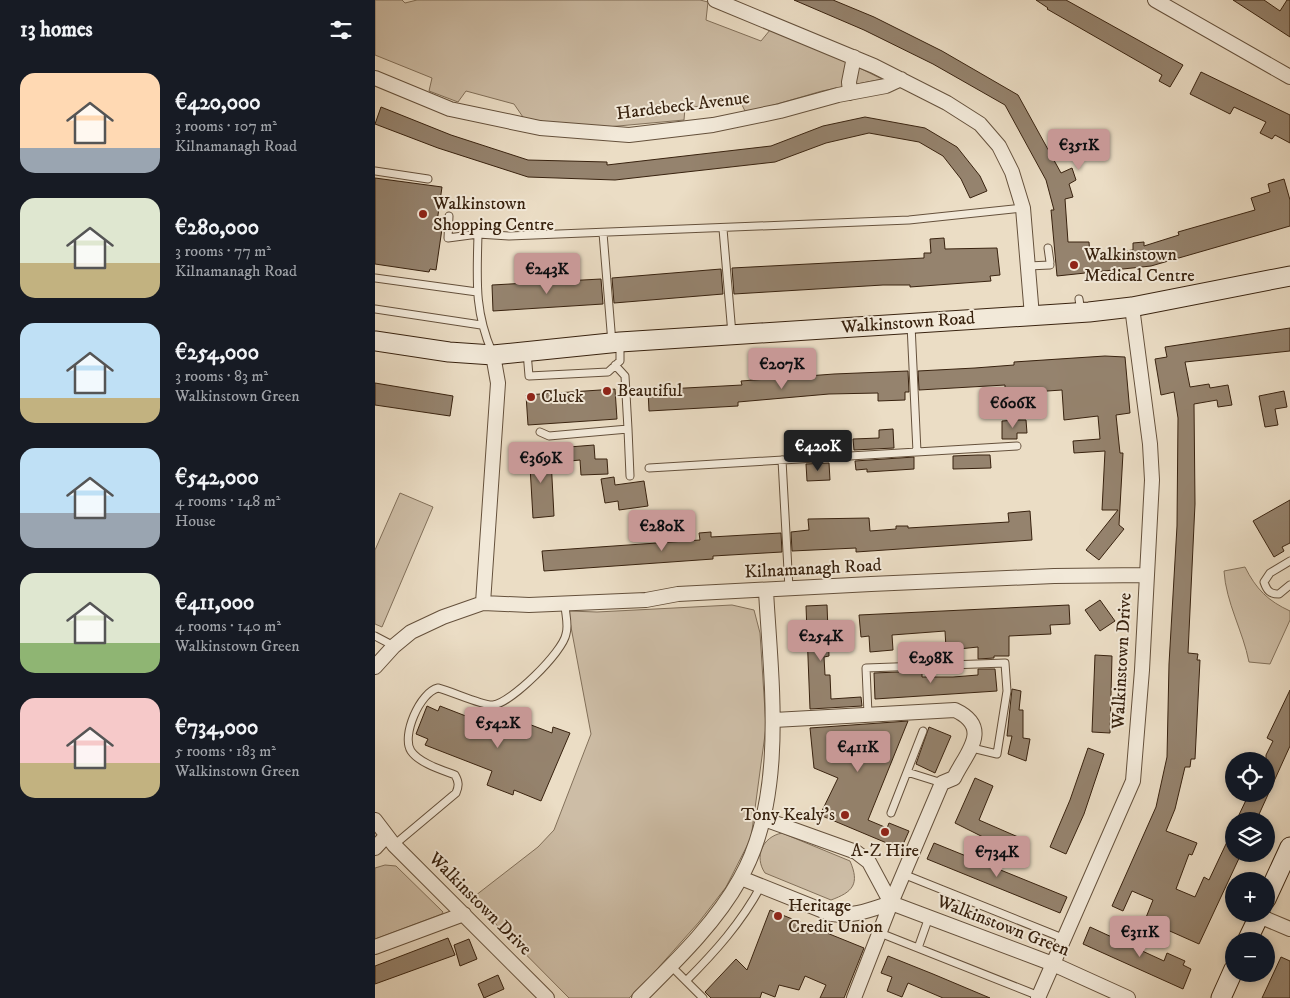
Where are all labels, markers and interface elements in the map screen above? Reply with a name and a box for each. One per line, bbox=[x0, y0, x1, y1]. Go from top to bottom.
icon: filters bbox=[327, 16, 355, 44]
text: 13 homes bbox=[20, 17, 93, 43]
street label: Hardebeck Avenue bbox=[615, 87, 751, 125]
text: €420,000 bbox=[175, 90, 261, 116]
icon: home bbox=[60, 93, 120, 153]
text: 3 rooms · 107 m² bbox=[175, 116, 277, 136]
pin: €351K bbox=[1044, 128, 1114, 171]
text: €351K bbox=[1059, 135, 1099, 155]
text: Kilnamanagh Road bbox=[175, 136, 297, 156]
place label: Walkinstown Shopping Centre bbox=[432, 193, 554, 236]
marker: Walkinstown Shopping Centre bbox=[417, 208, 429, 220]
text: €280,000 bbox=[175, 215, 259, 241]
icon: home bbox=[60, 218, 120, 278]
text: 3 rooms · 77 m² bbox=[175, 241, 271, 261]
place label: Walkinstown Medical Centre bbox=[1083, 244, 1195, 287]
pin: €243K bbox=[512, 252, 582, 295]
text: €243K bbox=[525, 259, 569, 279]
marker: Walkinstown Medical Centre bbox=[1068, 259, 1080, 271]
text: Kilnamanagh Road bbox=[175, 261, 297, 281]
street label: Walkinstown Road bbox=[839, 307, 976, 339]
text: €254,000 bbox=[175, 340, 259, 366]
icon: home bbox=[60, 343, 120, 403]
pin: €207K bbox=[747, 348, 817, 390]
text: €207K bbox=[759, 354, 805, 374]
text: 3 rooms · 83 m² bbox=[175, 366, 268, 386]
place label: Beautiful bbox=[617, 380, 683, 402]
marker: Beautiful bbox=[601, 385, 613, 397]
text: Walkinstown Green bbox=[175, 386, 300, 406]
place label: Cluck bbox=[541, 386, 584, 408]
pin: €606K bbox=[978, 386, 1048, 429]
marker: Cluck bbox=[525, 391, 537, 403]
text: €606K bbox=[990, 393, 1036, 413]
pin: €420K bbox=[783, 430, 853, 472]
text: €420K bbox=[795, 436, 841, 456]
pin: €369K bbox=[506, 442, 576, 484]
text: €369K bbox=[520, 448, 562, 468]
text: €542,000 bbox=[175, 465, 259, 491]
icon: home bbox=[60, 468, 120, 528]
text: 4 rooms · 148 m² bbox=[175, 491, 280, 511]
pin: €280K bbox=[627, 510, 697, 552]
text: House bbox=[175, 511, 216, 531]
text: €280K bbox=[639, 516, 685, 536]
street label: Kilnamanagh Road bbox=[744, 554, 882, 584]
text: €411,000 bbox=[175, 590, 254, 616]
street label: Walkinstown Drive bbox=[1107, 592, 1137, 731]
icon: home bbox=[60, 593, 120, 653]
text: 4 rooms · 140 m² bbox=[175, 616, 281, 636]
pin: €254K bbox=[786, 620, 856, 662]
text: €254K bbox=[799, 626, 843, 646]
text: Walkinstown Green bbox=[175, 636, 300, 656]
pin: €298K bbox=[896, 642, 966, 684]
text: €298K bbox=[909, 648, 953, 668]
pin: €542K bbox=[463, 706, 533, 749]
text: €542K bbox=[476, 713, 520, 733]
text: €734,000 bbox=[175, 715, 258, 741]
icon: home bbox=[60, 718, 120, 778]
pin: €411K bbox=[823, 730, 893, 773]
text: €411K bbox=[837, 737, 879, 757]
text: 5 rooms · 183 m² bbox=[175, 741, 276, 761]
map controls bbox=[1225, 752, 1275, 982]
button: locate bbox=[1225, 752, 1275, 802]
text: Walkinstown Green bbox=[175, 761, 300, 781]
place label: Tony Kealy's bbox=[741, 804, 835, 826]
marker: Tony Kealy's bbox=[839, 809, 851, 821]
button: layers bbox=[1225, 812, 1275, 862]
marker: A-Z Hire bbox=[879, 826, 891, 838]
pin: €734K bbox=[962, 836, 1032, 878]
place label: A-Z Hire bbox=[851, 840, 919, 862]
text: €734K bbox=[975, 842, 1019, 862]
street label: Walkinstown Drive bbox=[423, 847, 536, 960]
button: + bbox=[1225, 872, 1275, 922]
street label: Walkinstown Green bbox=[933, 890, 1073, 962]
place label: Heritage Credit Union bbox=[788, 895, 884, 938]
marker: Heritage Credit Union bbox=[772, 910, 784, 922]
pin: €311K bbox=[1105, 916, 1175, 958]
text: €311K bbox=[1121, 922, 1159, 942]
button: − bbox=[1225, 932, 1275, 982]

